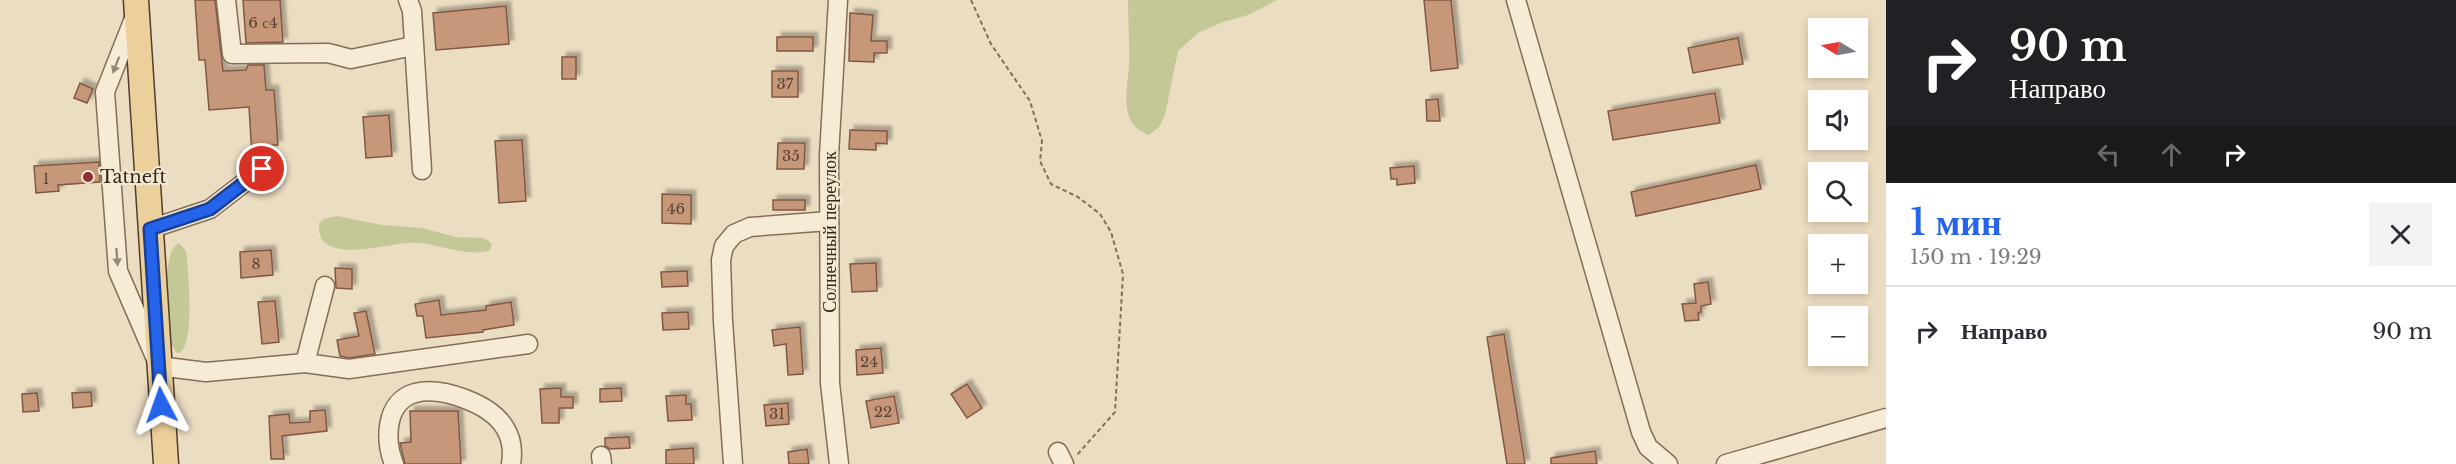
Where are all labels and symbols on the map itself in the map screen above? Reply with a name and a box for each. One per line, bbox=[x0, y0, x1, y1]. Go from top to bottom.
house number: 6 с4 bbox=[248, 13, 278, 32]
north arrow bbox=[1808, 18, 1868, 78]
one-way arrow bbox=[111, 56, 121, 74]
house number: 37 bbox=[777, 74, 794, 93]
pin bbox=[236, 143, 287, 194]
house number: 35 bbox=[782, 146, 800, 165]
street label: Солнечный переулок bbox=[819, 151, 841, 313]
place label: Tatneft bbox=[100, 166, 166, 188]
house number: 1 bbox=[43, 169, 49, 188]
marker: Tatneft bbox=[81, 170, 95, 184]
house number: 46 bbox=[667, 199, 685, 218]
one-way arrow bbox=[113, 248, 122, 267]
house number: 8 bbox=[251, 254, 261, 273]
house number: 24 bbox=[860, 352, 878, 371]
position arrow bbox=[129, 373, 193, 437]
house number: 22 bbox=[874, 402, 892, 421]
house number: 31 bbox=[769, 404, 785, 423]

